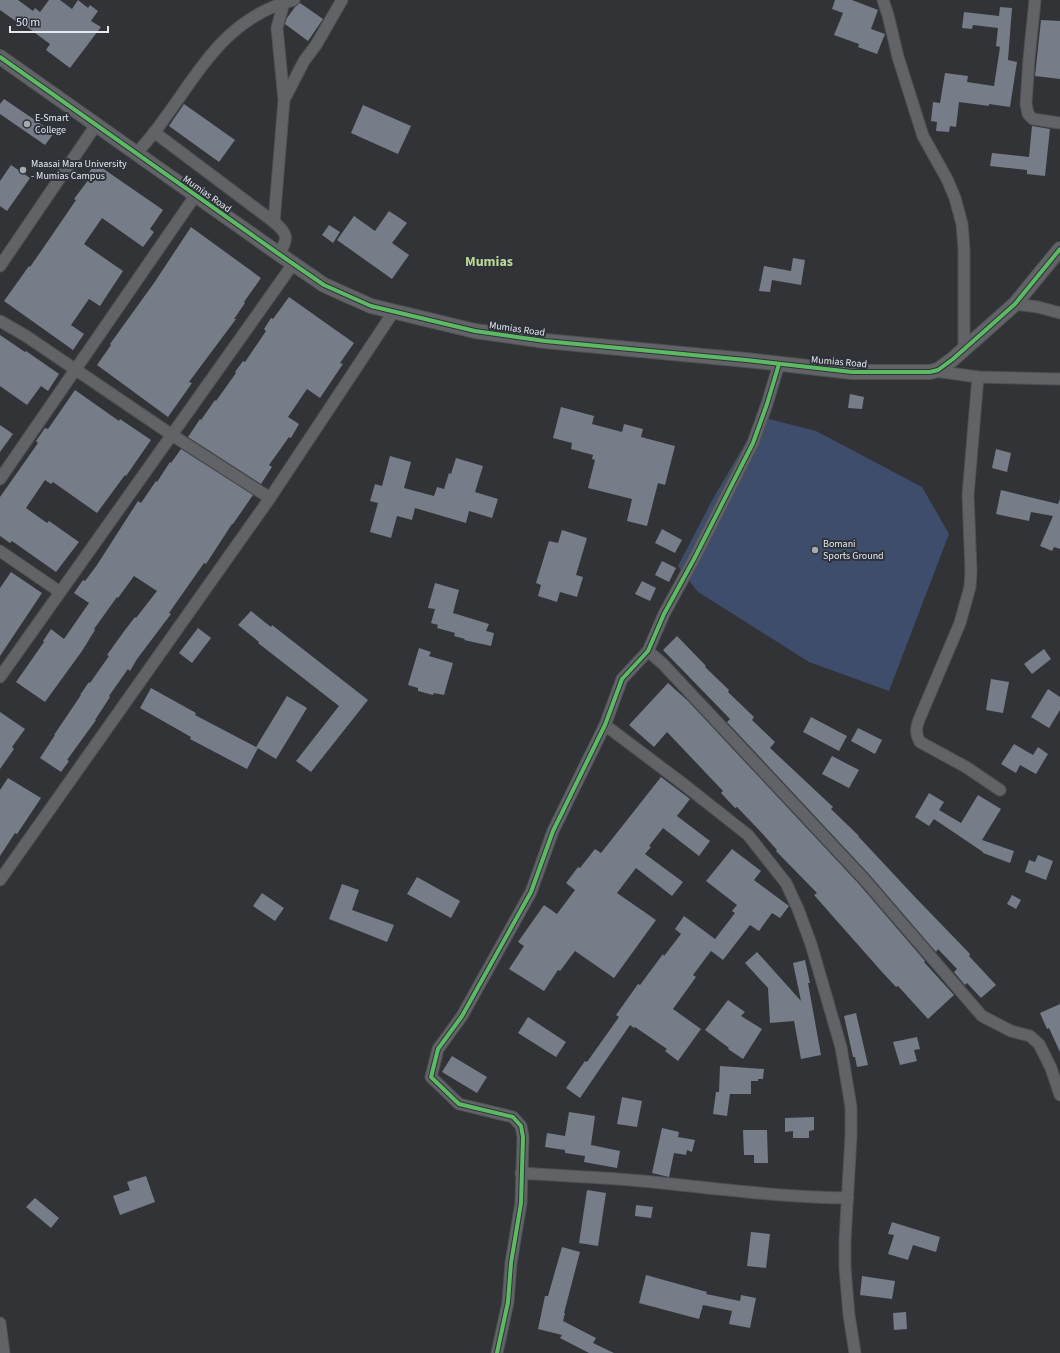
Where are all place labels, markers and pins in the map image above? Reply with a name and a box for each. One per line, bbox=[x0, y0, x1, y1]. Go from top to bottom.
place label: E-Smart College bbox=[35, 111, 69, 137]
marker: E-Smart College bbox=[22, 119, 32, 129]
place label: Maasai Mara University - Mumias Campus bbox=[31, 157, 127, 183]
marker: Maasai Mara University - Mumias Campus bbox=[18, 165, 28, 175]
place label: Bomani Sports Ground bbox=[823, 537, 884, 563]
marker: Bomani Sports Ground bbox=[810, 545, 820, 555]

